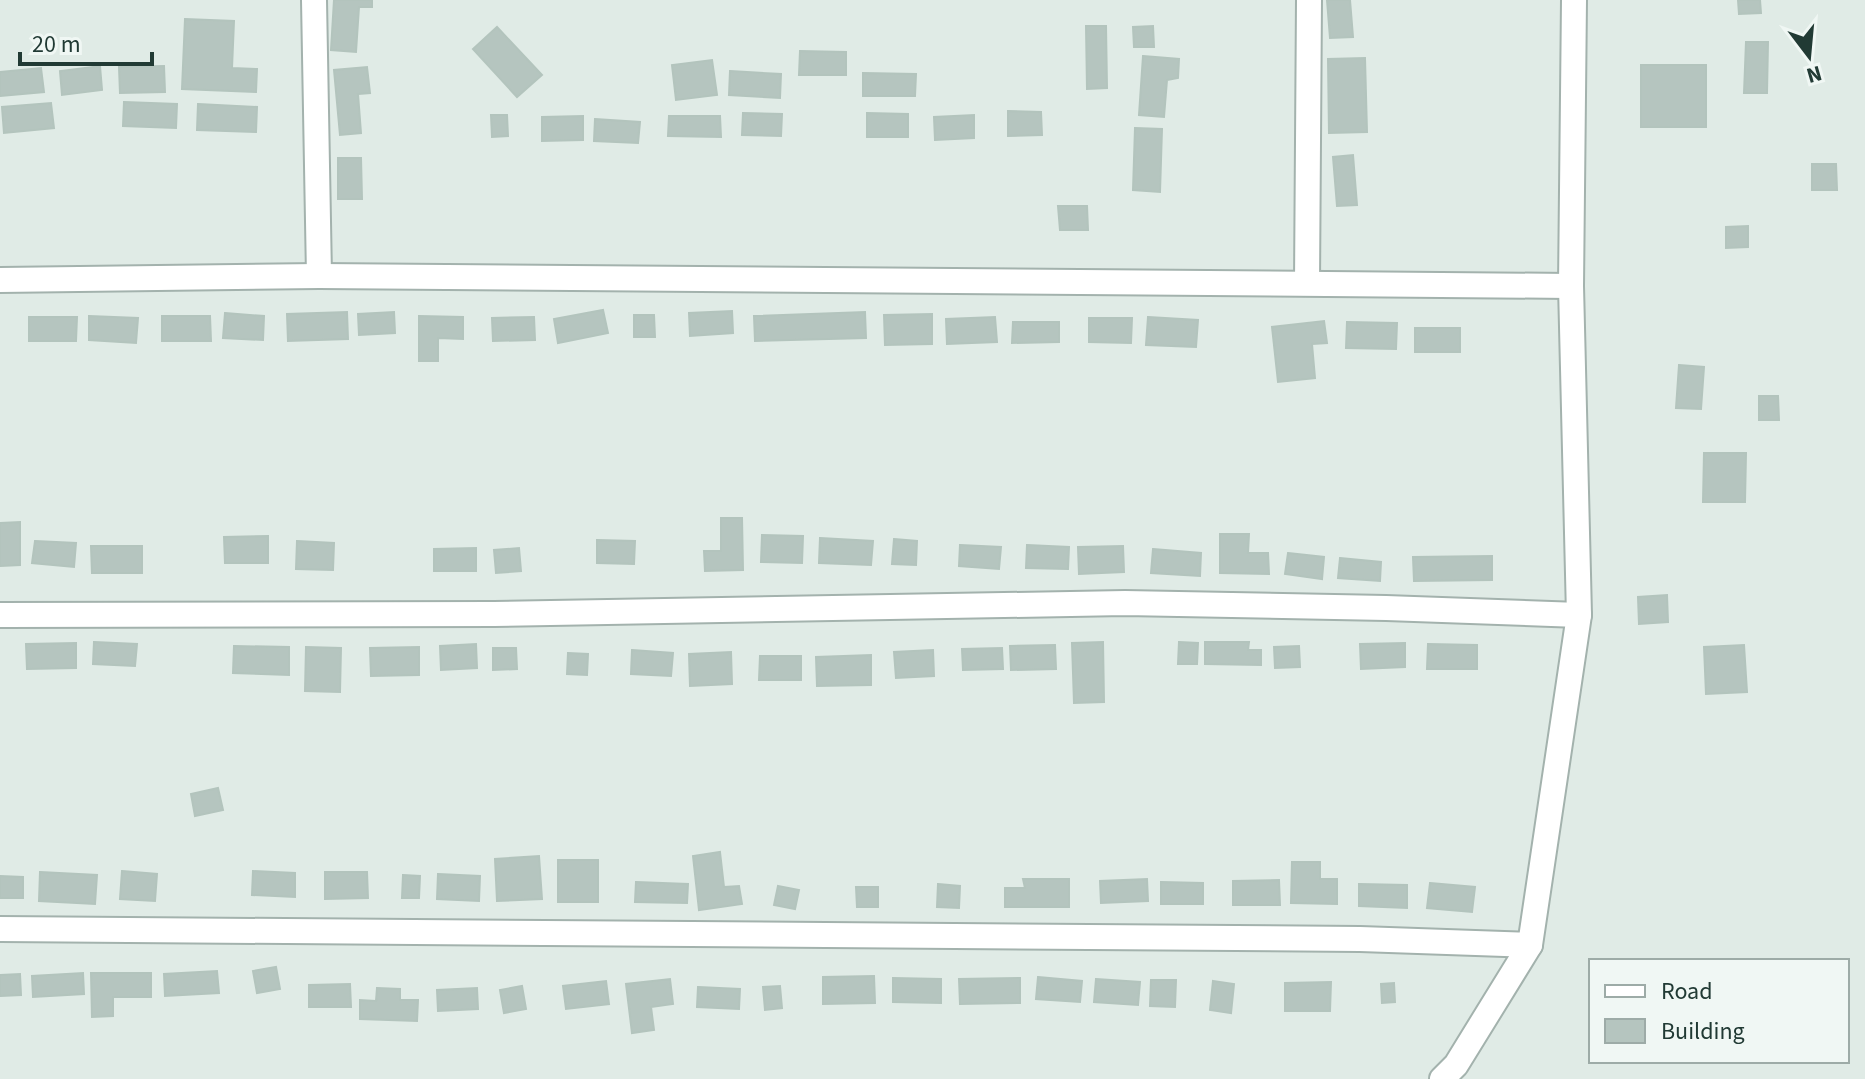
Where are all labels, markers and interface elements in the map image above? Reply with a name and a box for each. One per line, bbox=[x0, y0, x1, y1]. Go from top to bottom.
scale bar bbox=[20, 16, 152, 66]
north arrow bbox=[1769, 16, 1849, 96]
text: 20 m bbox=[32, 27, 81, 62]
text: N bbox=[1803, 57, 1826, 92]
legend bbox=[1589, 959, 1849, 1063]
text: Road bbox=[1661, 974, 1713, 1009]
text: Building bbox=[1661, 1014, 1745, 1049]

